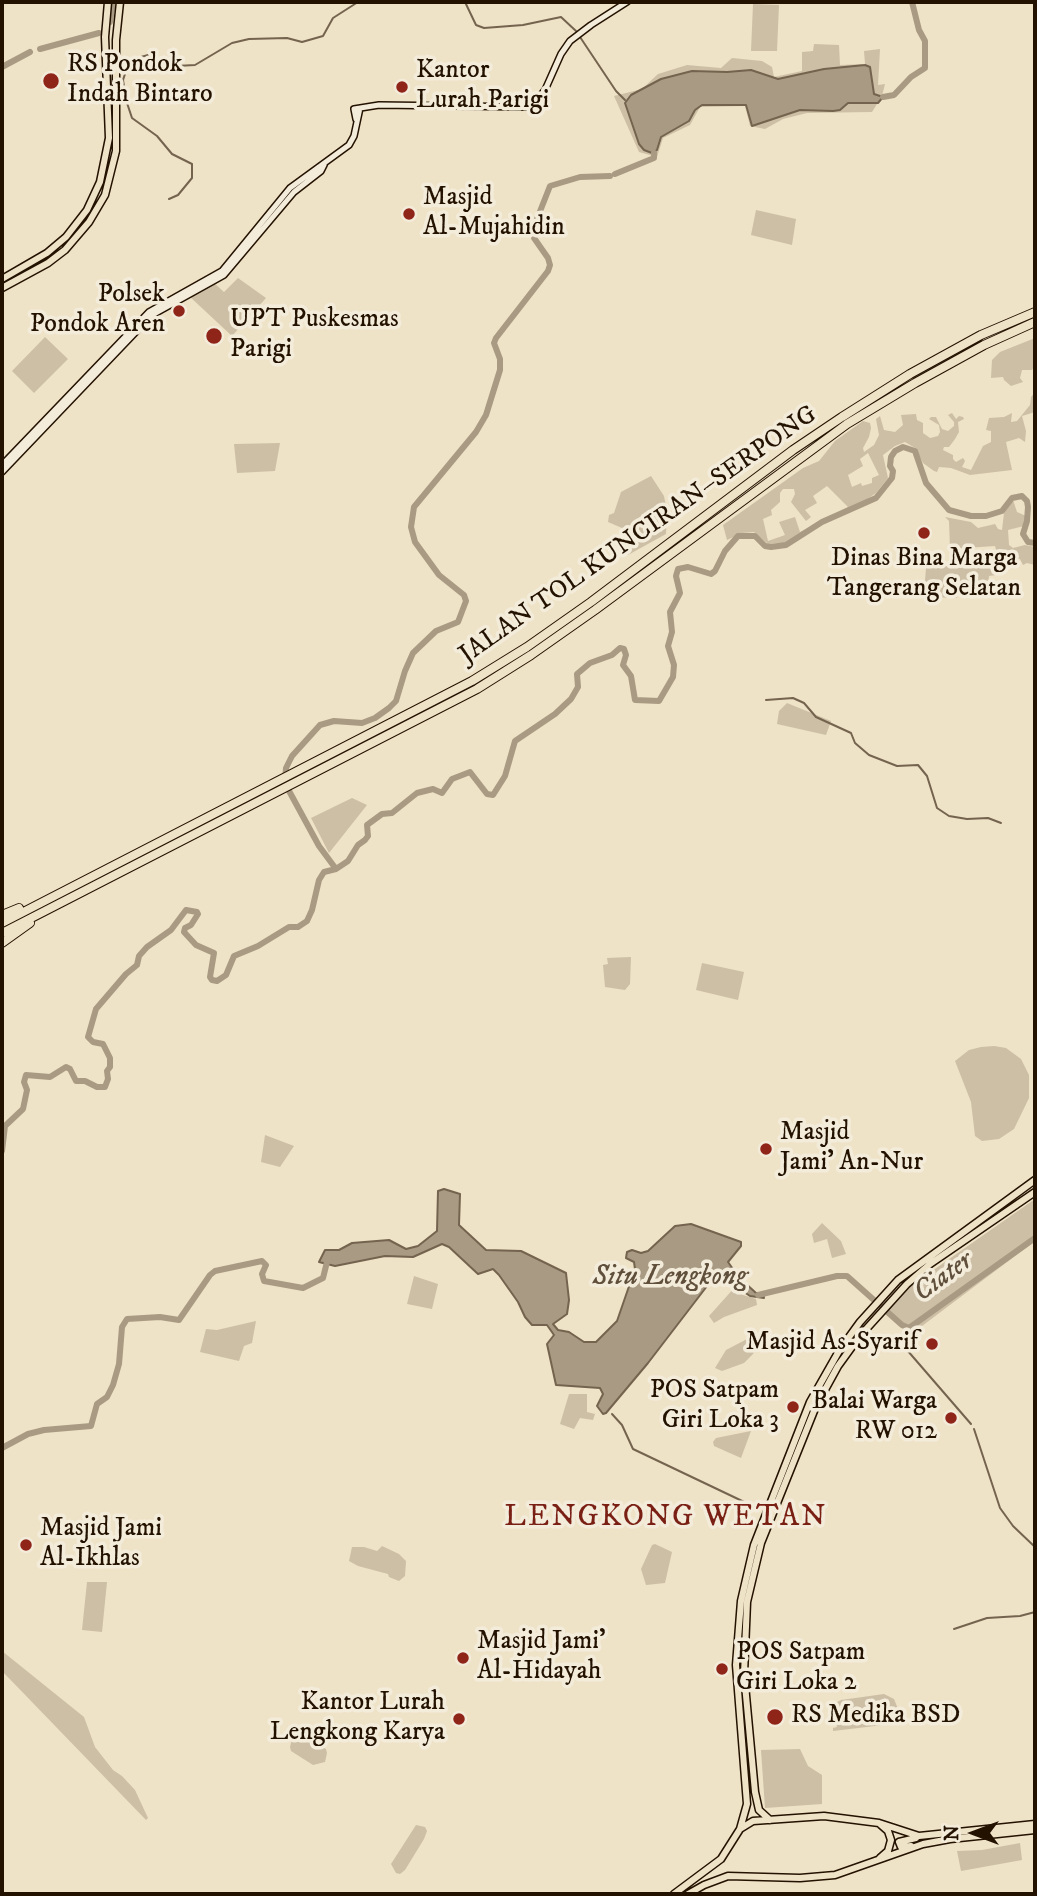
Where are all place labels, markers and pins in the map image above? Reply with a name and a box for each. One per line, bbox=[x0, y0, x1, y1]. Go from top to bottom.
place label: RS Pondok Indah Bintaro bbox=[67, 50, 213, 112]
place label: Kantor Lurah Parigi bbox=[416, 56, 549, 118]
marker: RS Pondok Indah Bintaro bbox=[41, 71, 61, 91]
marker: Kantor Lurah Parigi bbox=[394, 79, 410, 95]
place label: Masjid Al-Mujahidin bbox=[423, 183, 565, 244]
marker: Masjid Al-Mujahidin bbox=[401, 206, 417, 222]
place label: Polsek Pondok Aren bbox=[30, 280, 165, 342]
marker: Polsek Pondok Aren bbox=[171, 303, 187, 319]
place label: UPT Puskesmas Parigi bbox=[230, 305, 399, 366]
marker: UPT Puskesmas Parigi bbox=[204, 326, 224, 346]
marker: Dinas Bina Marga Tangerang Selatan bbox=[916, 525, 932, 541]
place label: Dinas Bina Marga Tangerang Selatan bbox=[827, 544, 1021, 606]
place label: Masjid Jami' An-Nur bbox=[780, 1118, 923, 1180]
marker: Masjid Jami' An-Nur bbox=[758, 1141, 774, 1157]
place label: Masjid As-Syarif bbox=[746, 1328, 918, 1360]
marker: Masjid As-Syarif bbox=[924, 1336, 940, 1352]
place label: POS Satpam Giri Loka 3 bbox=[650, 1376, 779, 1438]
place label: Balai Warga RW 012 bbox=[812, 1387, 937, 1448]
marker: POS Satpam Giri Loka 3 bbox=[785, 1399, 801, 1415]
marker: Balai Warga RW 012 bbox=[943, 1410, 959, 1426]
place label: Masjid Jami Al-Ikhlas bbox=[40, 1514, 162, 1576]
marker: Masjid Jami Al-Ikhlas bbox=[18, 1537, 34, 1553]
place label: Masjid Jami' Al-Hidayah bbox=[477, 1627, 606, 1688]
place label: POS Satpam Giri Loka 2 bbox=[736, 1638, 865, 1700]
marker: Masjid Jami' Al-Hidayah bbox=[455, 1650, 471, 1666]
marker: POS Satpam Giri Loka 2 bbox=[714, 1661, 730, 1677]
place label: Kantor Lurah Lengkong Karya bbox=[270, 1688, 445, 1750]
place label: RS Medika BSD bbox=[791, 1701, 960, 1733]
marker: RS Medika BSD bbox=[765, 1707, 785, 1727]
marker: Kantor Lurah Lengkong Karya bbox=[451, 1711, 467, 1727]

